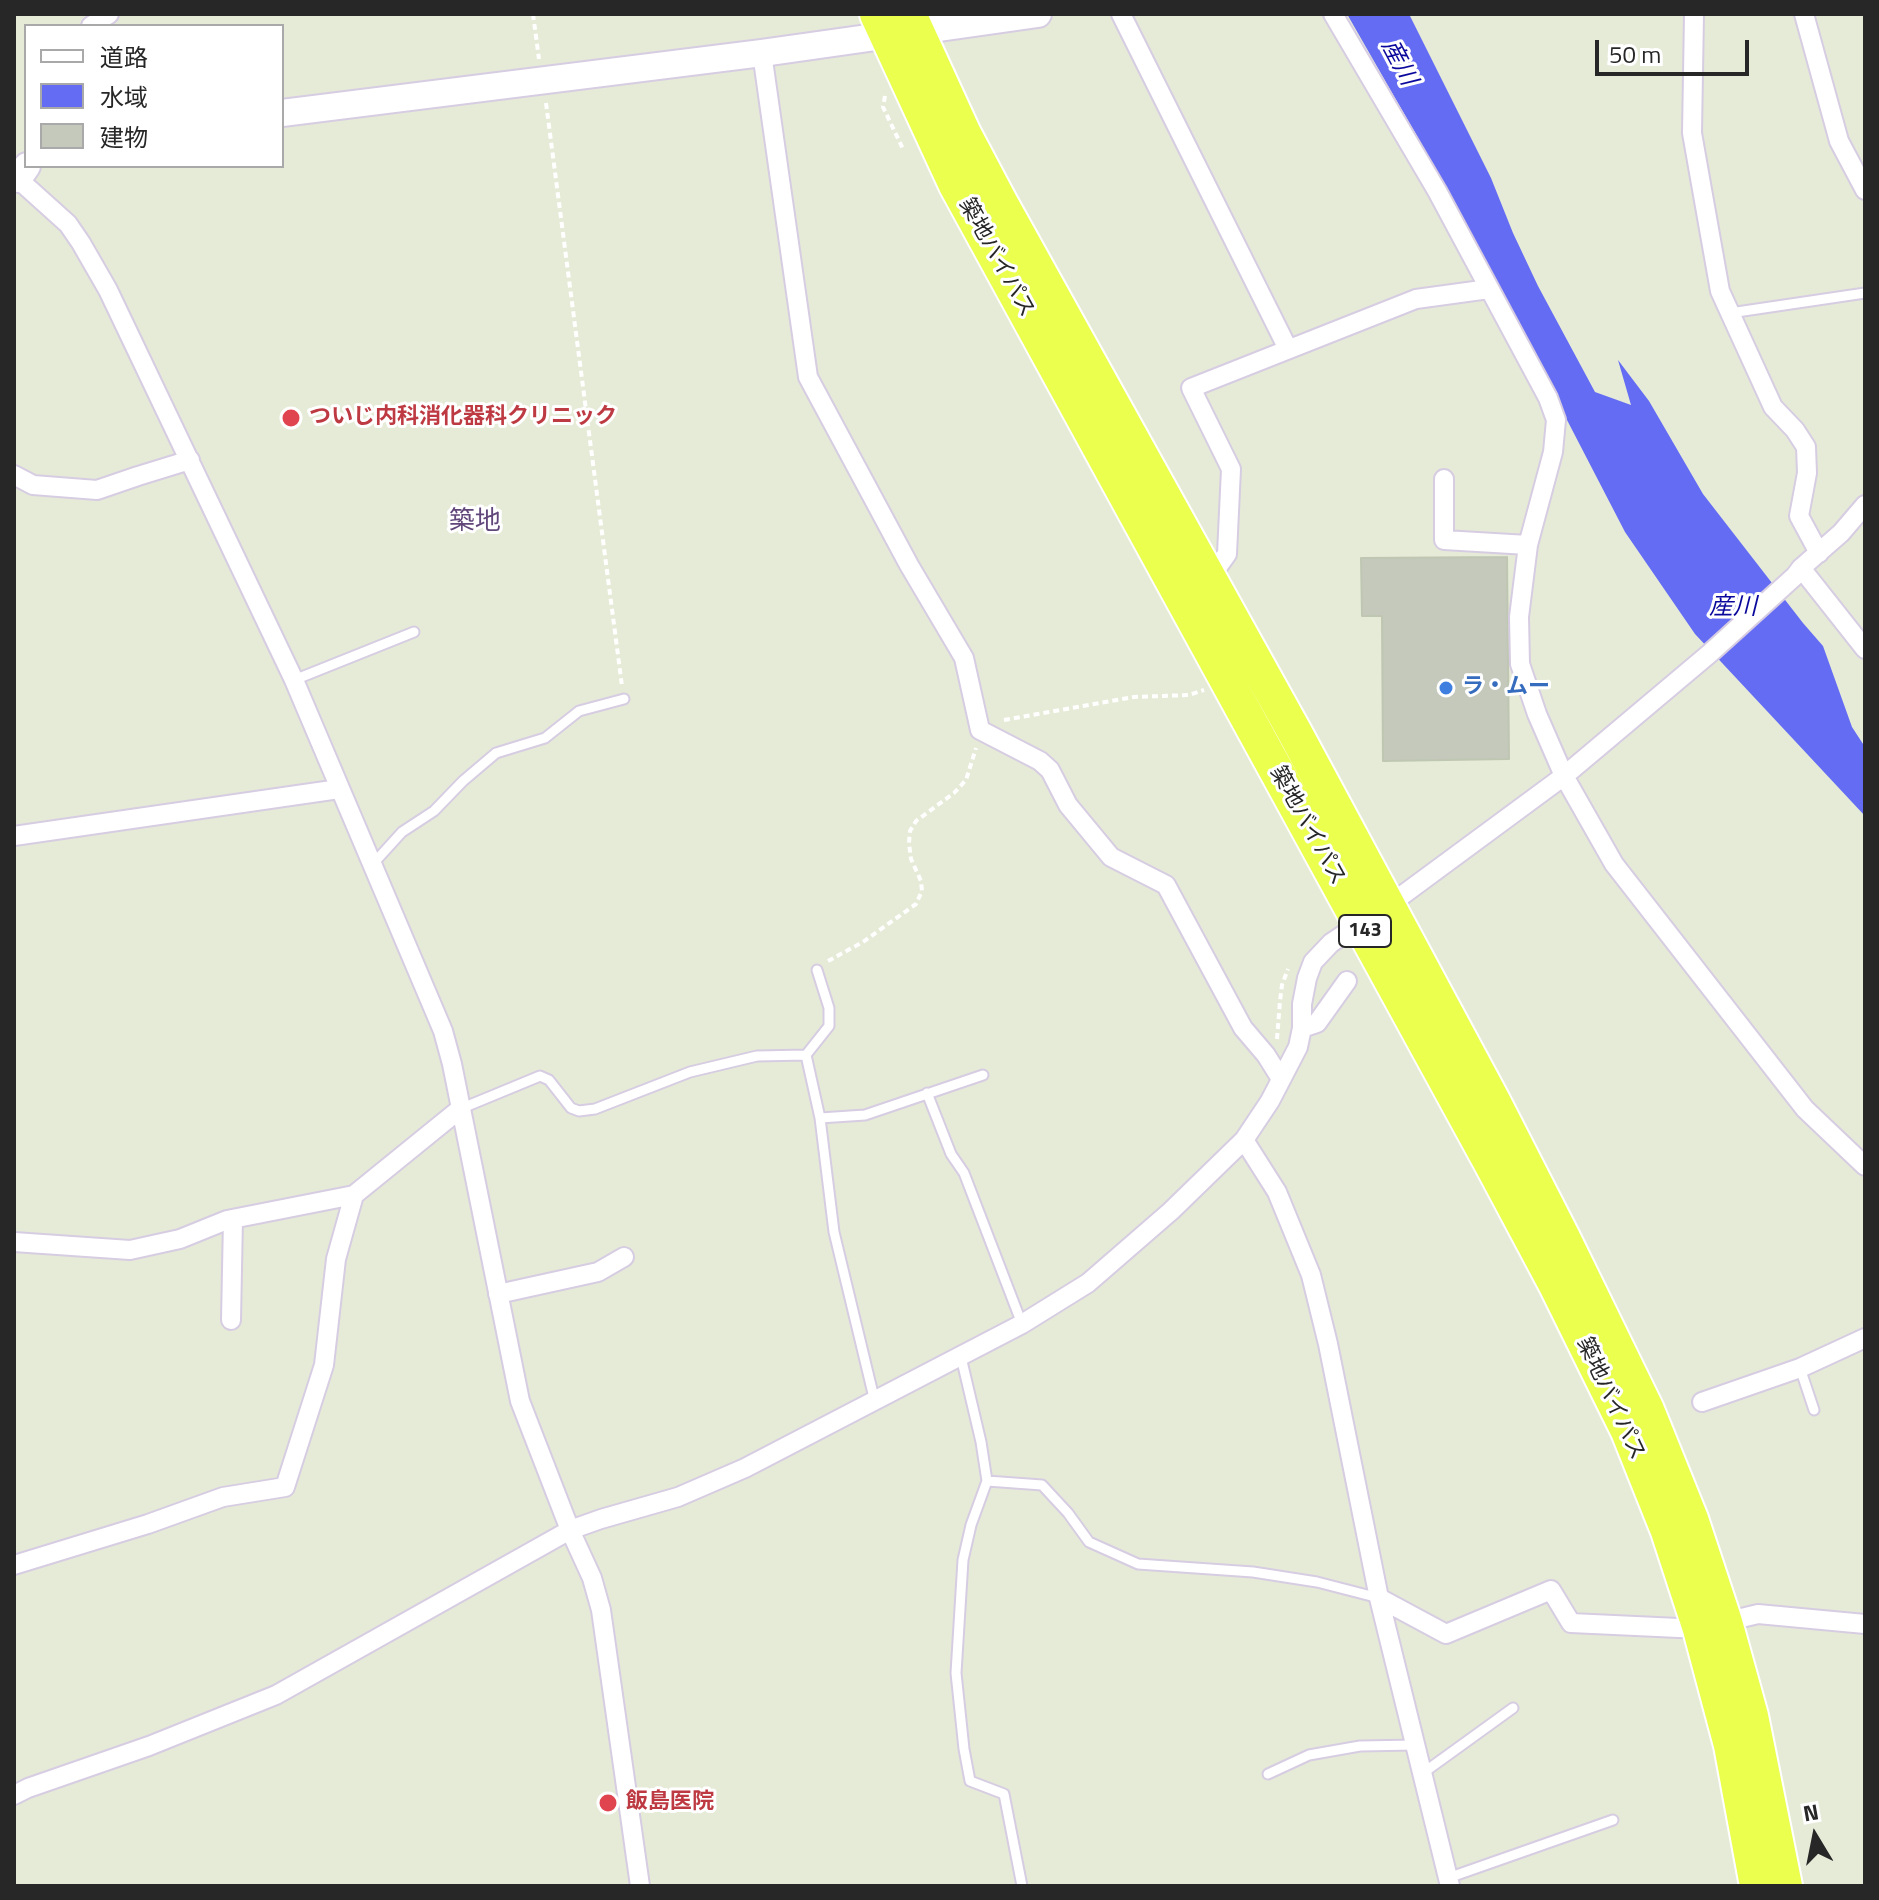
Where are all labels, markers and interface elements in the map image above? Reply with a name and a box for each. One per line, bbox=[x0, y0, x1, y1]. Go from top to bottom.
legend bbox=[24, 24, 284, 168]
scale bar bbox=[1599, 24, 1753, 74]
water label: 産川 bbox=[1374, 35, 1422, 91]
text: 50 m bbox=[1609, 36, 1661, 72]
text: 道路 bbox=[100, 39, 148, 75]
text: 水域 bbox=[100, 79, 148, 115]
text: 建物 bbox=[100, 119, 148, 155]
street label: 築地バイパス bbox=[952, 194, 1040, 322]
place label: ついじ内科消化器科クリニック bbox=[309, 405, 617, 431]
marker: ついじ内科消化器科クリニック bbox=[280, 407, 302, 429]
district label: 築地 bbox=[449, 507, 501, 539]
water label: 産川 bbox=[1709, 594, 1757, 622]
place label: ラ・ムー bbox=[1462, 675, 1550, 701]
marker: ラ・ムー bbox=[1437, 679, 1455, 697]
street label: 築地バイパス bbox=[1263, 762, 1351, 890]
road number: 143 bbox=[1339, 915, 1391, 947]
street label: 築地バイパス bbox=[1570, 1334, 1650, 1464]
place label: 飯島医院 bbox=[626, 1790, 714, 1816]
marker: 飯島医院 bbox=[597, 1792, 619, 1814]
text: N bbox=[1800, 1794, 1821, 1830]
north arrow bbox=[1775, 1796, 1855, 1876]

